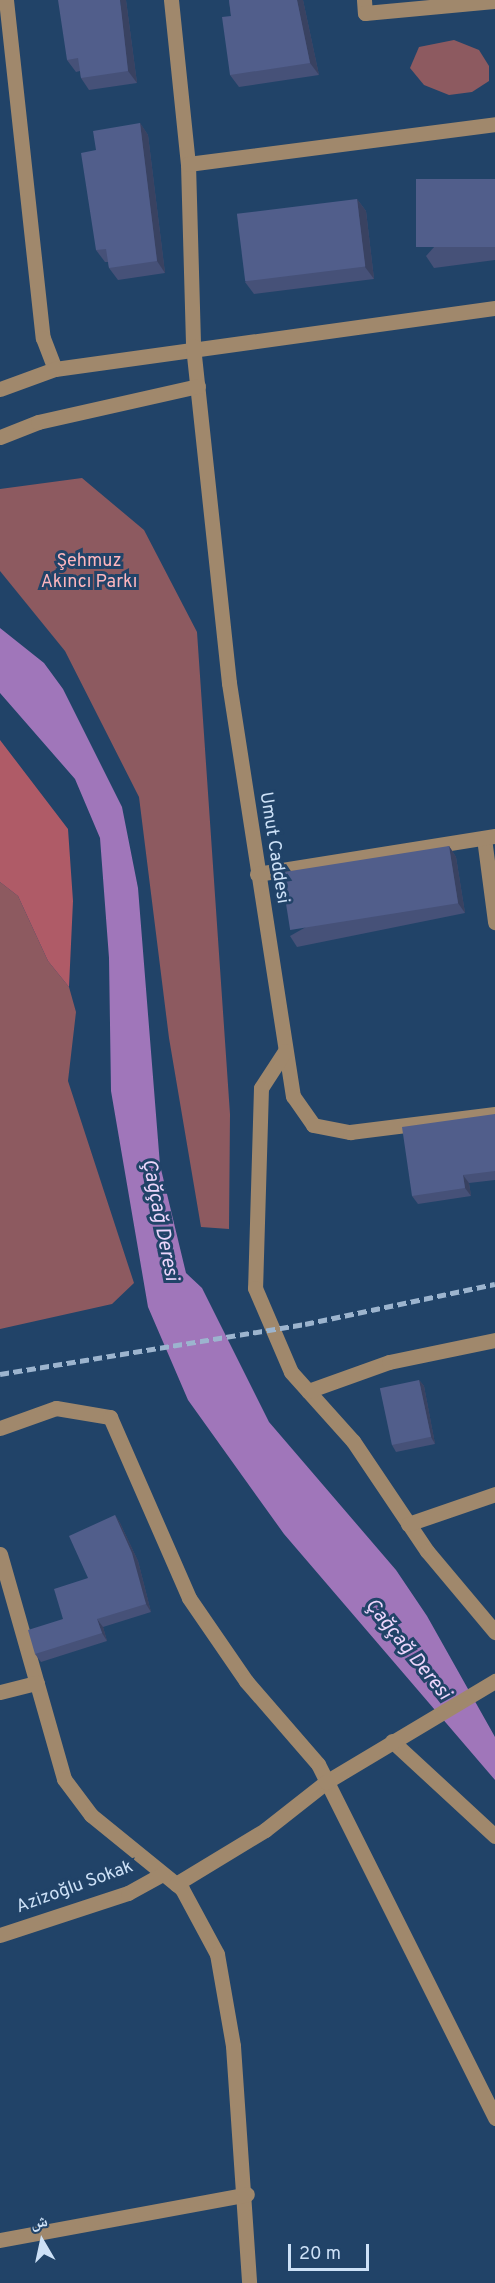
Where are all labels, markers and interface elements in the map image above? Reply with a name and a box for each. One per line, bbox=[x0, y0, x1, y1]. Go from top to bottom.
park label: Şehmuz Akıncı Parkı bbox=[41, 552, 137, 594]
street label: Umut Caddesi bbox=[253, 791, 293, 905]
water label: Çağçağ Deresi bbox=[135, 1157, 183, 1283]
water label: Çağçağ Deresi bbox=[359, 1594, 455, 1706]
street label: Azizoğlu Sokak bbox=[14, 1857, 136, 1919]
north arrow bbox=[12, 2211, 72, 2271]
text: ش bbox=[29, 2212, 49, 2234]
scale bar bbox=[291, 2232, 372, 2270]
text: 20 m bbox=[299, 2243, 341, 2266]

